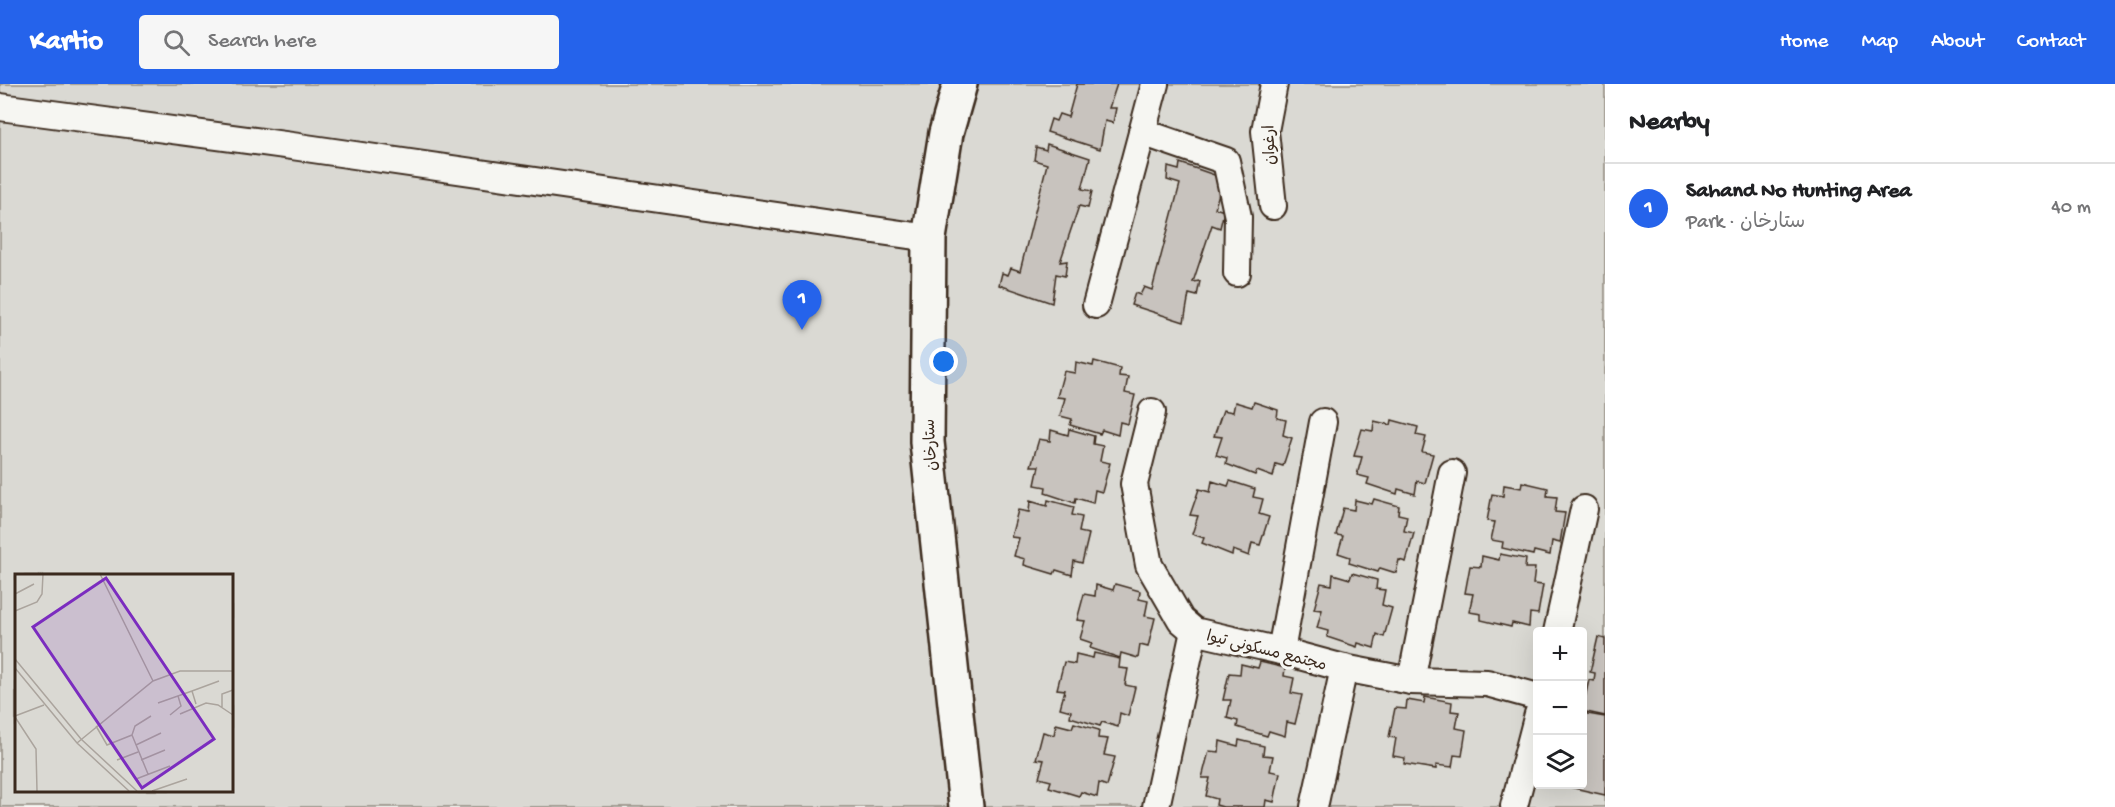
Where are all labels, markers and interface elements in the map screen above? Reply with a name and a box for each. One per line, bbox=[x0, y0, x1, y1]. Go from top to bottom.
search box bbox=[139, 15, 559, 69]
text: Kartio bbox=[30, 26, 103, 59]
icon: search bbox=[160, 26, 193, 59]
text: Search here bbox=[208, 29, 316, 55]
text: Home bbox=[1780, 30, 1828, 55]
text: Map bbox=[1861, 30, 1898, 55]
text: About bbox=[1931, 30, 1984, 55]
text: Contact bbox=[2017, 30, 2085, 55]
text: Nearby bbox=[1629, 108, 1710, 139]
street label: ارغوان bbox=[1261, 125, 1282, 165]
text: Sahand No Hunting Area bbox=[1686, 179, 1912, 205]
text: 1 bbox=[1644, 197, 1653, 220]
text: 40 m bbox=[2051, 197, 2091, 220]
text: Park · ستارخان bbox=[1686, 212, 1805, 235]
pin: 1 bbox=[782, 280, 822, 330]
your location bbox=[929, 347, 958, 376]
street label: ستارخان bbox=[922, 418, 943, 471]
inset map bbox=[15, 574, 232, 792]
map controls bbox=[1533, 627, 1587, 789]
button: + bbox=[1533, 627, 1587, 681]
street label: مجتمع مسکونی تیوا bbox=[1204, 628, 1328, 677]
button: − bbox=[1533, 681, 1587, 735]
button: layers bbox=[1533, 735, 1587, 789]

